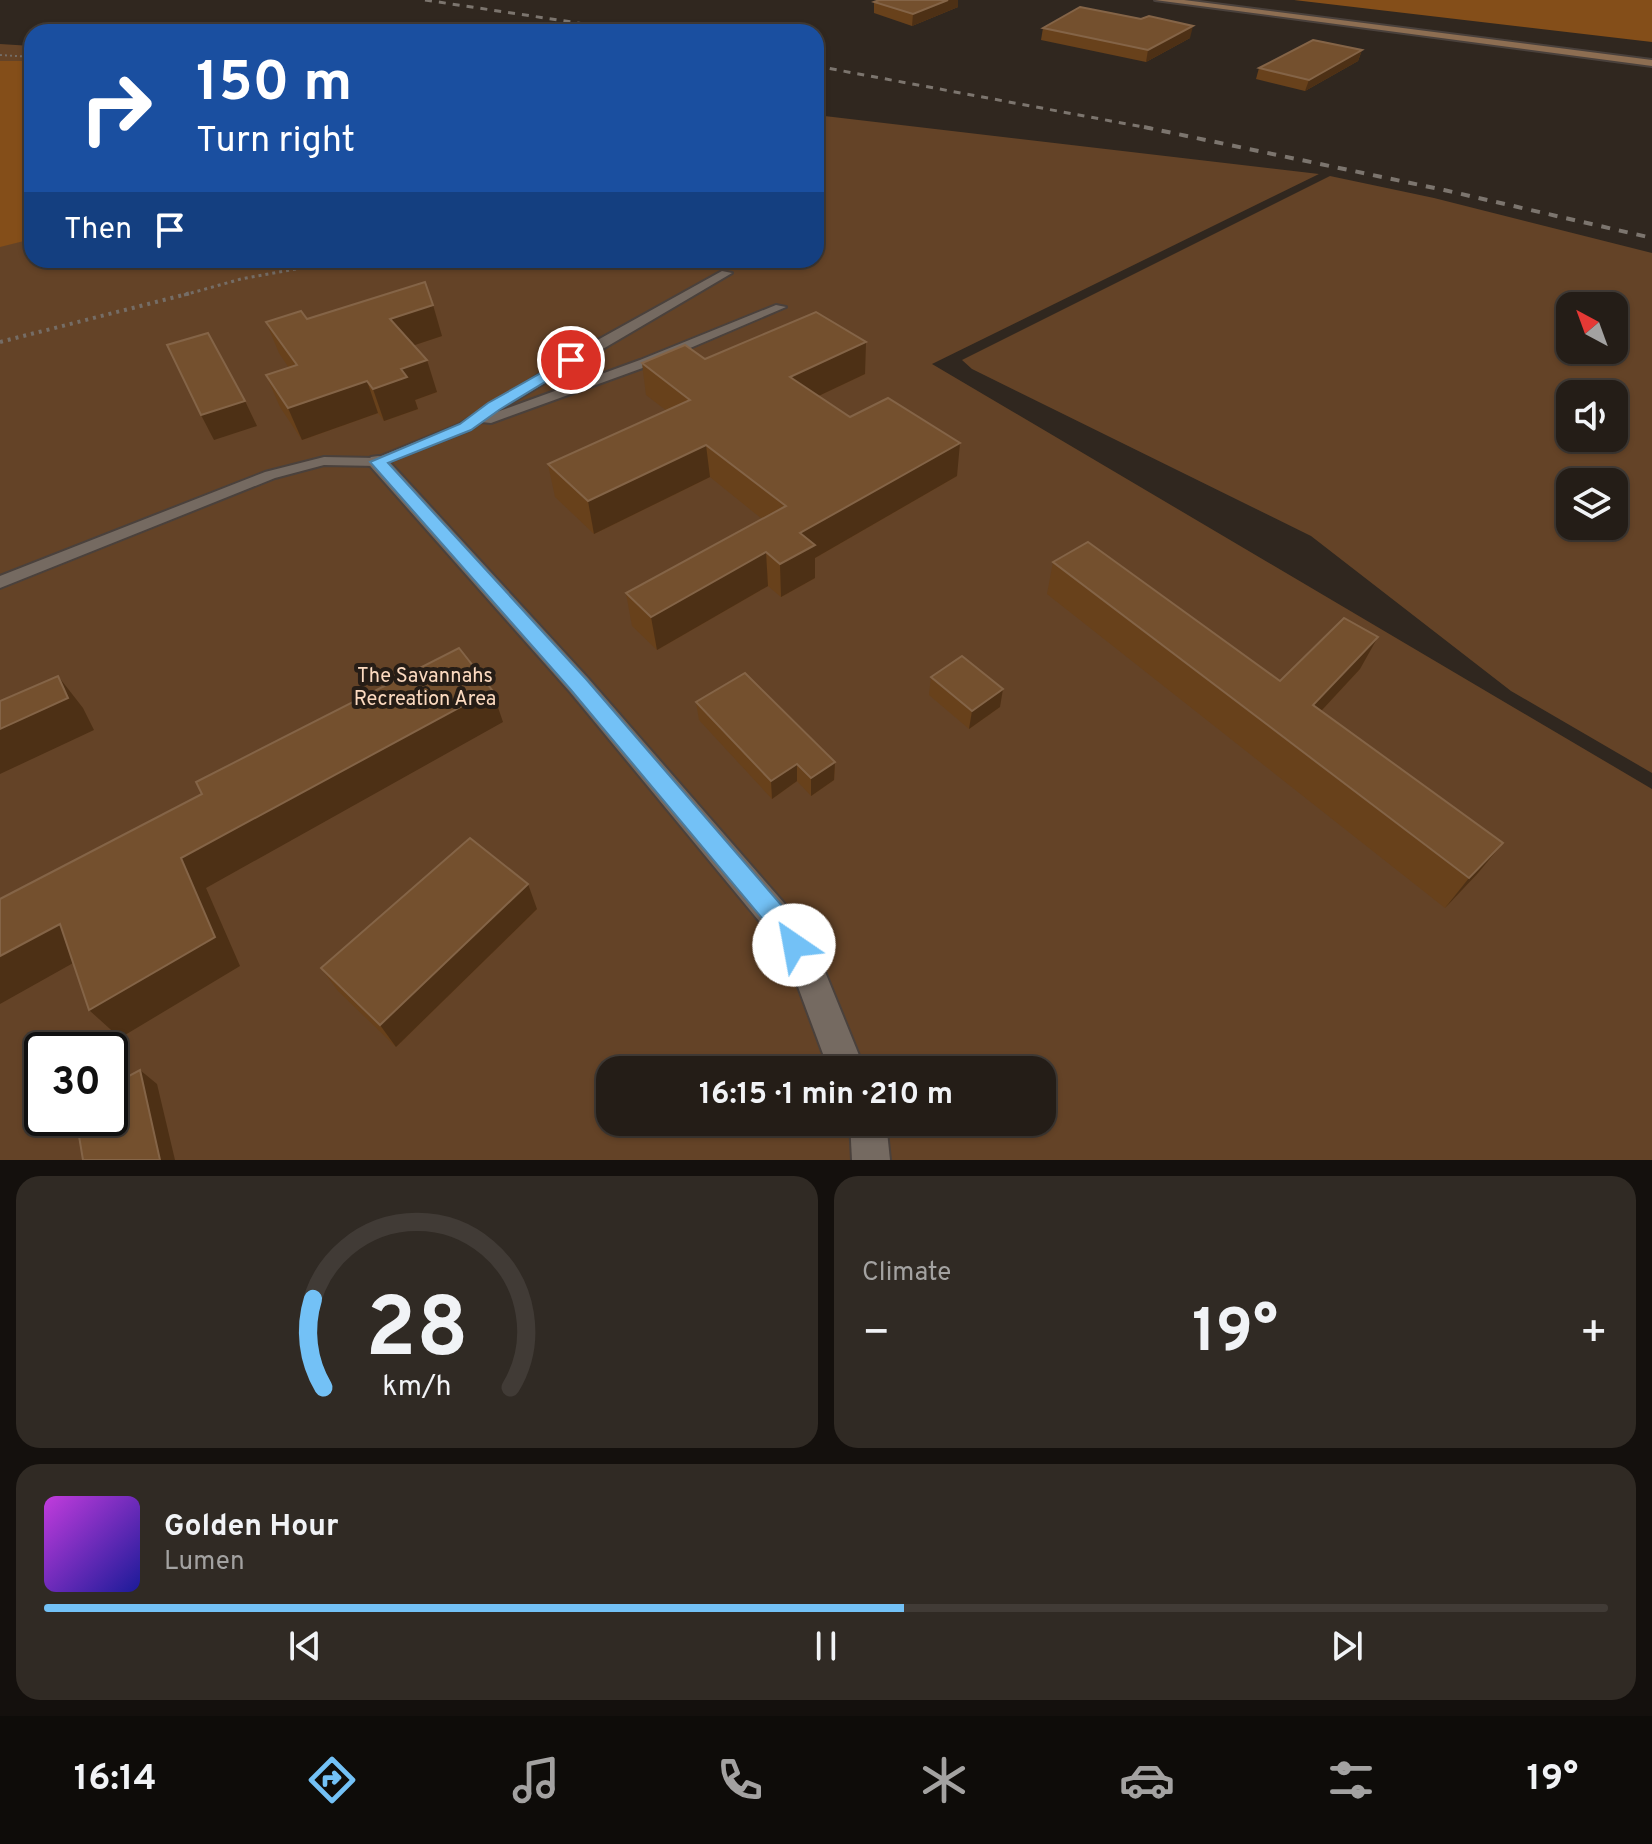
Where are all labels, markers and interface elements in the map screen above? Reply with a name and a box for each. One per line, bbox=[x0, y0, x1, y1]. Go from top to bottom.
text: 150 m bbox=[196, 50, 352, 120]
icon: right bbox=[64, 56, 168, 160]
text: Turn right bbox=[196, 119, 355, 165]
icon: arrive bbox=[148, 208, 192, 252]
text: Then bbox=[64, 212, 132, 249]
north arrow bbox=[1556, 292, 1628, 364]
map controls bbox=[1556, 292, 1628, 540]
pin bbox=[537, 326, 605, 394]
icon: arrive bbox=[549, 338, 593, 382]
button: sound bbox=[1556, 380, 1628, 452]
button: layers bbox=[1556, 468, 1628, 540]
park label: The Savannahs Recreation Area bbox=[354, 664, 496, 713]
position arrow bbox=[752, 903, 836, 987]
speed limit sign: 30 bbox=[24, 1032, 128, 1136]
text: 16:15 · 1 min · 210 m bbox=[699, 1077, 953, 1114]
text: Climate bbox=[862, 1257, 951, 1290]
text: 28 bbox=[365, 1281, 469, 1386]
text: 19° bbox=[1192, 1297, 1278, 1373]
text: − bbox=[862, 1307, 890, 1363]
text: + bbox=[1580, 1307, 1608, 1363]
text: km/h bbox=[382, 1370, 452, 1406]
text: Golden Hour bbox=[164, 1509, 338, 1546]
text: Lumen bbox=[164, 1546, 245, 1579]
icon: previous bbox=[283, 1624, 327, 1668]
icon: pause bbox=[804, 1624, 848, 1668]
icon: next bbox=[1325, 1624, 1369, 1668]
icon: directions bbox=[304, 1752, 360, 1808]
icon: music bbox=[508, 1752, 564, 1808]
icon: phone bbox=[712, 1752, 768, 1808]
icon: climate bbox=[916, 1752, 972, 1808]
icon: car bbox=[1119, 1752, 1175, 1808]
icon: filters bbox=[1323, 1752, 1379, 1808]
text: 16:14 bbox=[74, 1757, 157, 1803]
text: 19° bbox=[1527, 1757, 1578, 1803]

